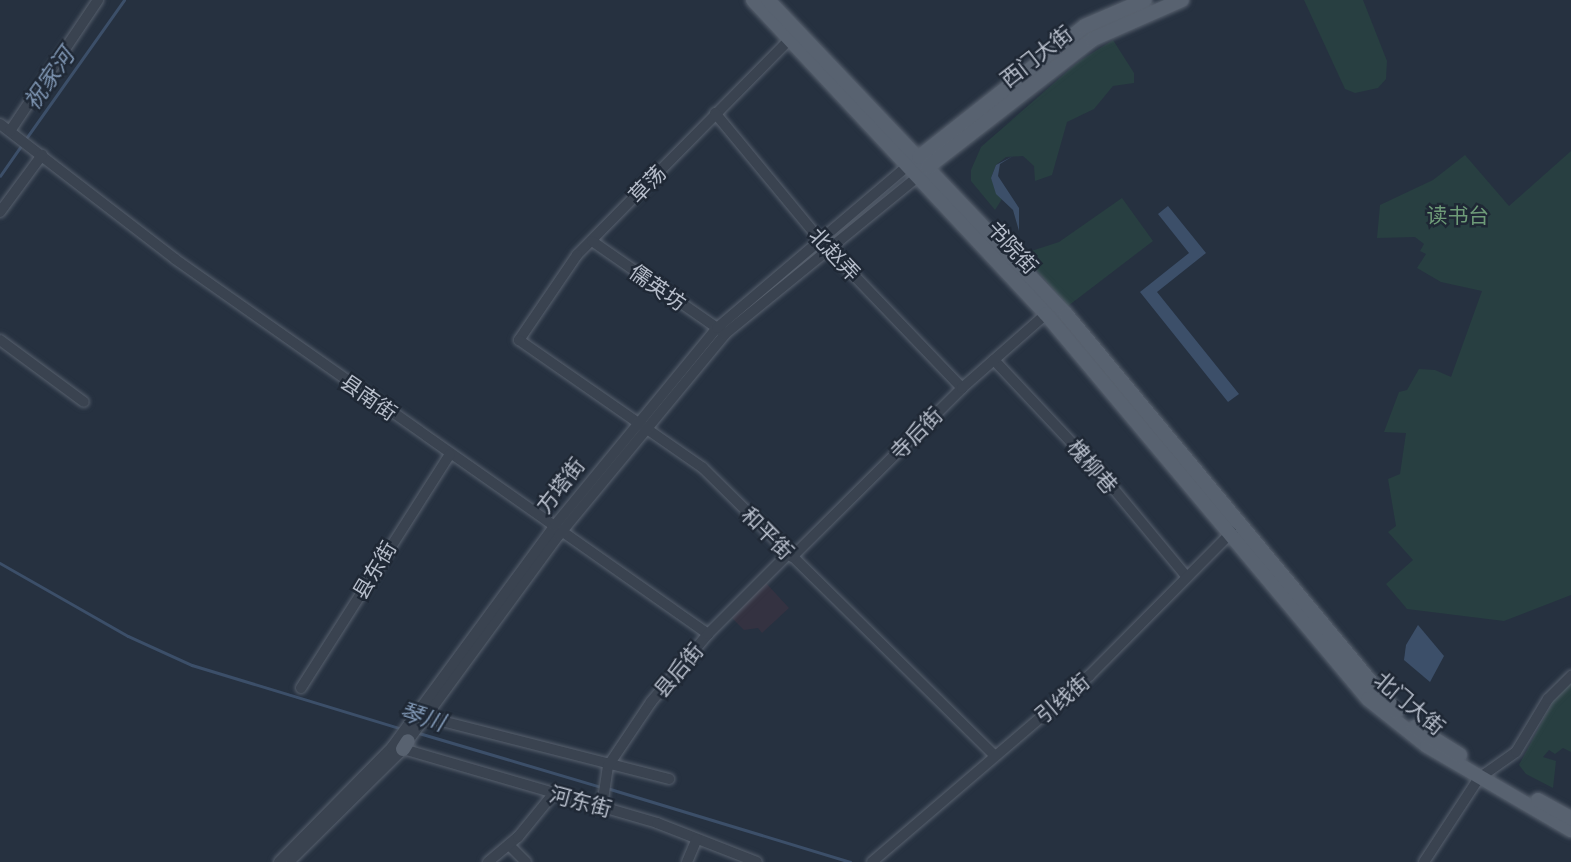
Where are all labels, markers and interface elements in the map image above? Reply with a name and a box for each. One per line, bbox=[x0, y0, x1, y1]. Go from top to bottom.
street label: 西门大街 bbox=[995, 20, 1077, 92]
water label: 祝家河 bbox=[18, 43, 80, 115]
street label: 草荡 bbox=[623, 160, 671, 208]
park label: 读书台 bbox=[1427, 202, 1489, 228]
street label: 书院街 bbox=[982, 215, 1044, 279]
street label: 北赵弄 bbox=[804, 222, 866, 286]
street label: 儒英坊 bbox=[625, 259, 691, 315]
street label: 县南街 bbox=[336, 369, 402, 425]
street label: 寺后街 bbox=[885, 402, 947, 464]
street label: 槐柳巷 bbox=[1063, 434, 1123, 498]
street label: 方塔街 bbox=[531, 452, 589, 518]
street label: 和平街 bbox=[737, 502, 799, 564]
street label: 县东街 bbox=[347, 537, 401, 603]
street label: 县后街 bbox=[648, 638, 708, 702]
street label: 北门大街 bbox=[1370, 666, 1450, 740]
street label: 引线街 bbox=[1030, 668, 1094, 728]
water label: 琴川 bbox=[396, 697, 448, 737]
street label: 河东街 bbox=[547, 781, 615, 821]

